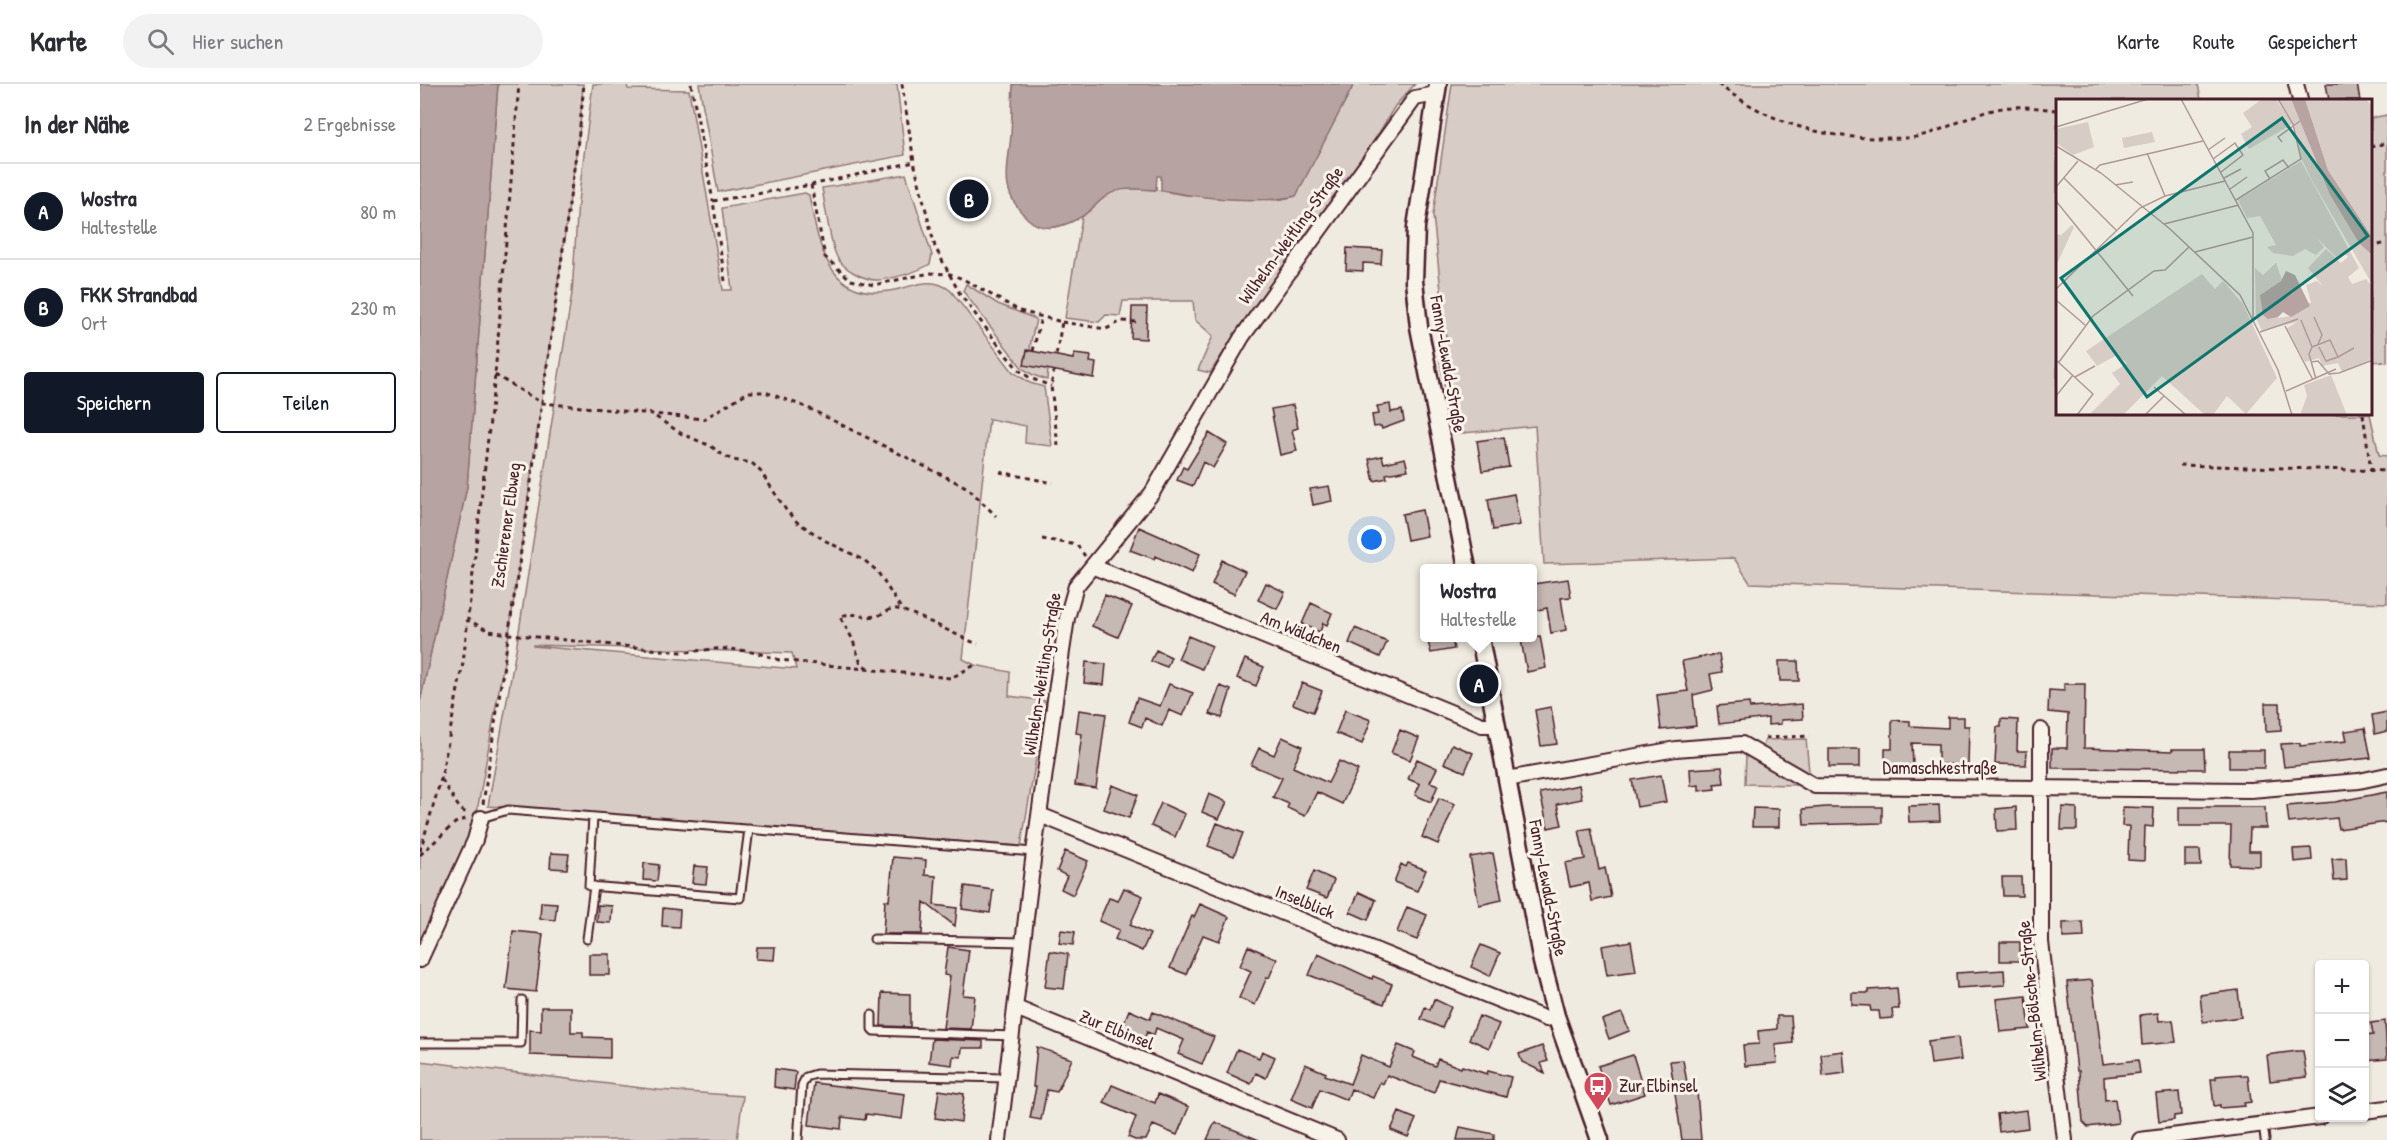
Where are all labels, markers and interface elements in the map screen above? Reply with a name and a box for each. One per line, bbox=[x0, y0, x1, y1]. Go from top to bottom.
search box bbox=[123, 14, 543, 68]
text: Karte bbox=[30, 22, 87, 60]
icon: search bbox=[144, 25, 177, 58]
text: Hier suchen bbox=[192, 26, 283, 56]
text: Karte bbox=[2117, 27, 2160, 56]
text: Route bbox=[2193, 27, 2235, 56]
text: Gespeichert bbox=[2268, 27, 2357, 56]
inset map bbox=[2056, 99, 2372, 416]
text: In der Nähe bbox=[24, 106, 130, 141]
text: 2 Ergebnisse bbox=[304, 110, 396, 137]
street label: Wilhelm-Weitling-Straße bbox=[1232, 161, 1349, 309]
pin: B bbox=[950, 176, 988, 222]
text: Wostra bbox=[81, 183, 137, 213]
text: A bbox=[39, 198, 48, 225]
text: 80 m bbox=[360, 198, 396, 225]
text: Haltestelle bbox=[81, 213, 157, 240]
text: FKK Strandbad bbox=[81, 279, 197, 309]
street label: Fanny-Lewald-Straße bbox=[1424, 293, 1473, 434]
text: B bbox=[38, 294, 49, 321]
text: 230 m bbox=[351, 294, 396, 321]
text: Ort bbox=[81, 309, 107, 336]
button: Speichern bbox=[24, 372, 204, 433]
button: Teilen bbox=[216, 372, 396, 433]
street label: Zschierener Elbweg bbox=[484, 461, 527, 589]
your location bbox=[1357, 525, 1386, 554]
popup bbox=[1420, 564, 1537, 642]
text: Wostra bbox=[1440, 575, 1496, 605]
street label: Wilhelm-Weitling-Straße bbox=[1016, 591, 1067, 757]
street label: Am Wäldchen bbox=[1257, 604, 1345, 659]
text: Haltestelle bbox=[1440, 605, 1517, 632]
pin: A bbox=[1460, 662, 1498, 706]
street label: Damaschkestraße bbox=[1883, 755, 1997, 780]
street label: Fanny-Lewald-Straße bbox=[1523, 817, 1574, 958]
street label: Inselblick bbox=[1272, 878, 1339, 925]
street label: Wilhelm-Bölsche-Straße bbox=[2011, 920, 2052, 1082]
map controls bbox=[2315, 960, 2369, 1122]
button: + bbox=[2315, 960, 2369, 1014]
street label: Zur Elbinsel bbox=[1076, 1003, 1159, 1056]
button: − bbox=[2315, 1014, 2369, 1068]
button: layers bbox=[2315, 1068, 2369, 1122]
bus stop icon: Zur Elbinsel bbox=[1582, 1070, 1614, 1112]
place label: Zur Elbinsel bbox=[1619, 1073, 1698, 1098]

